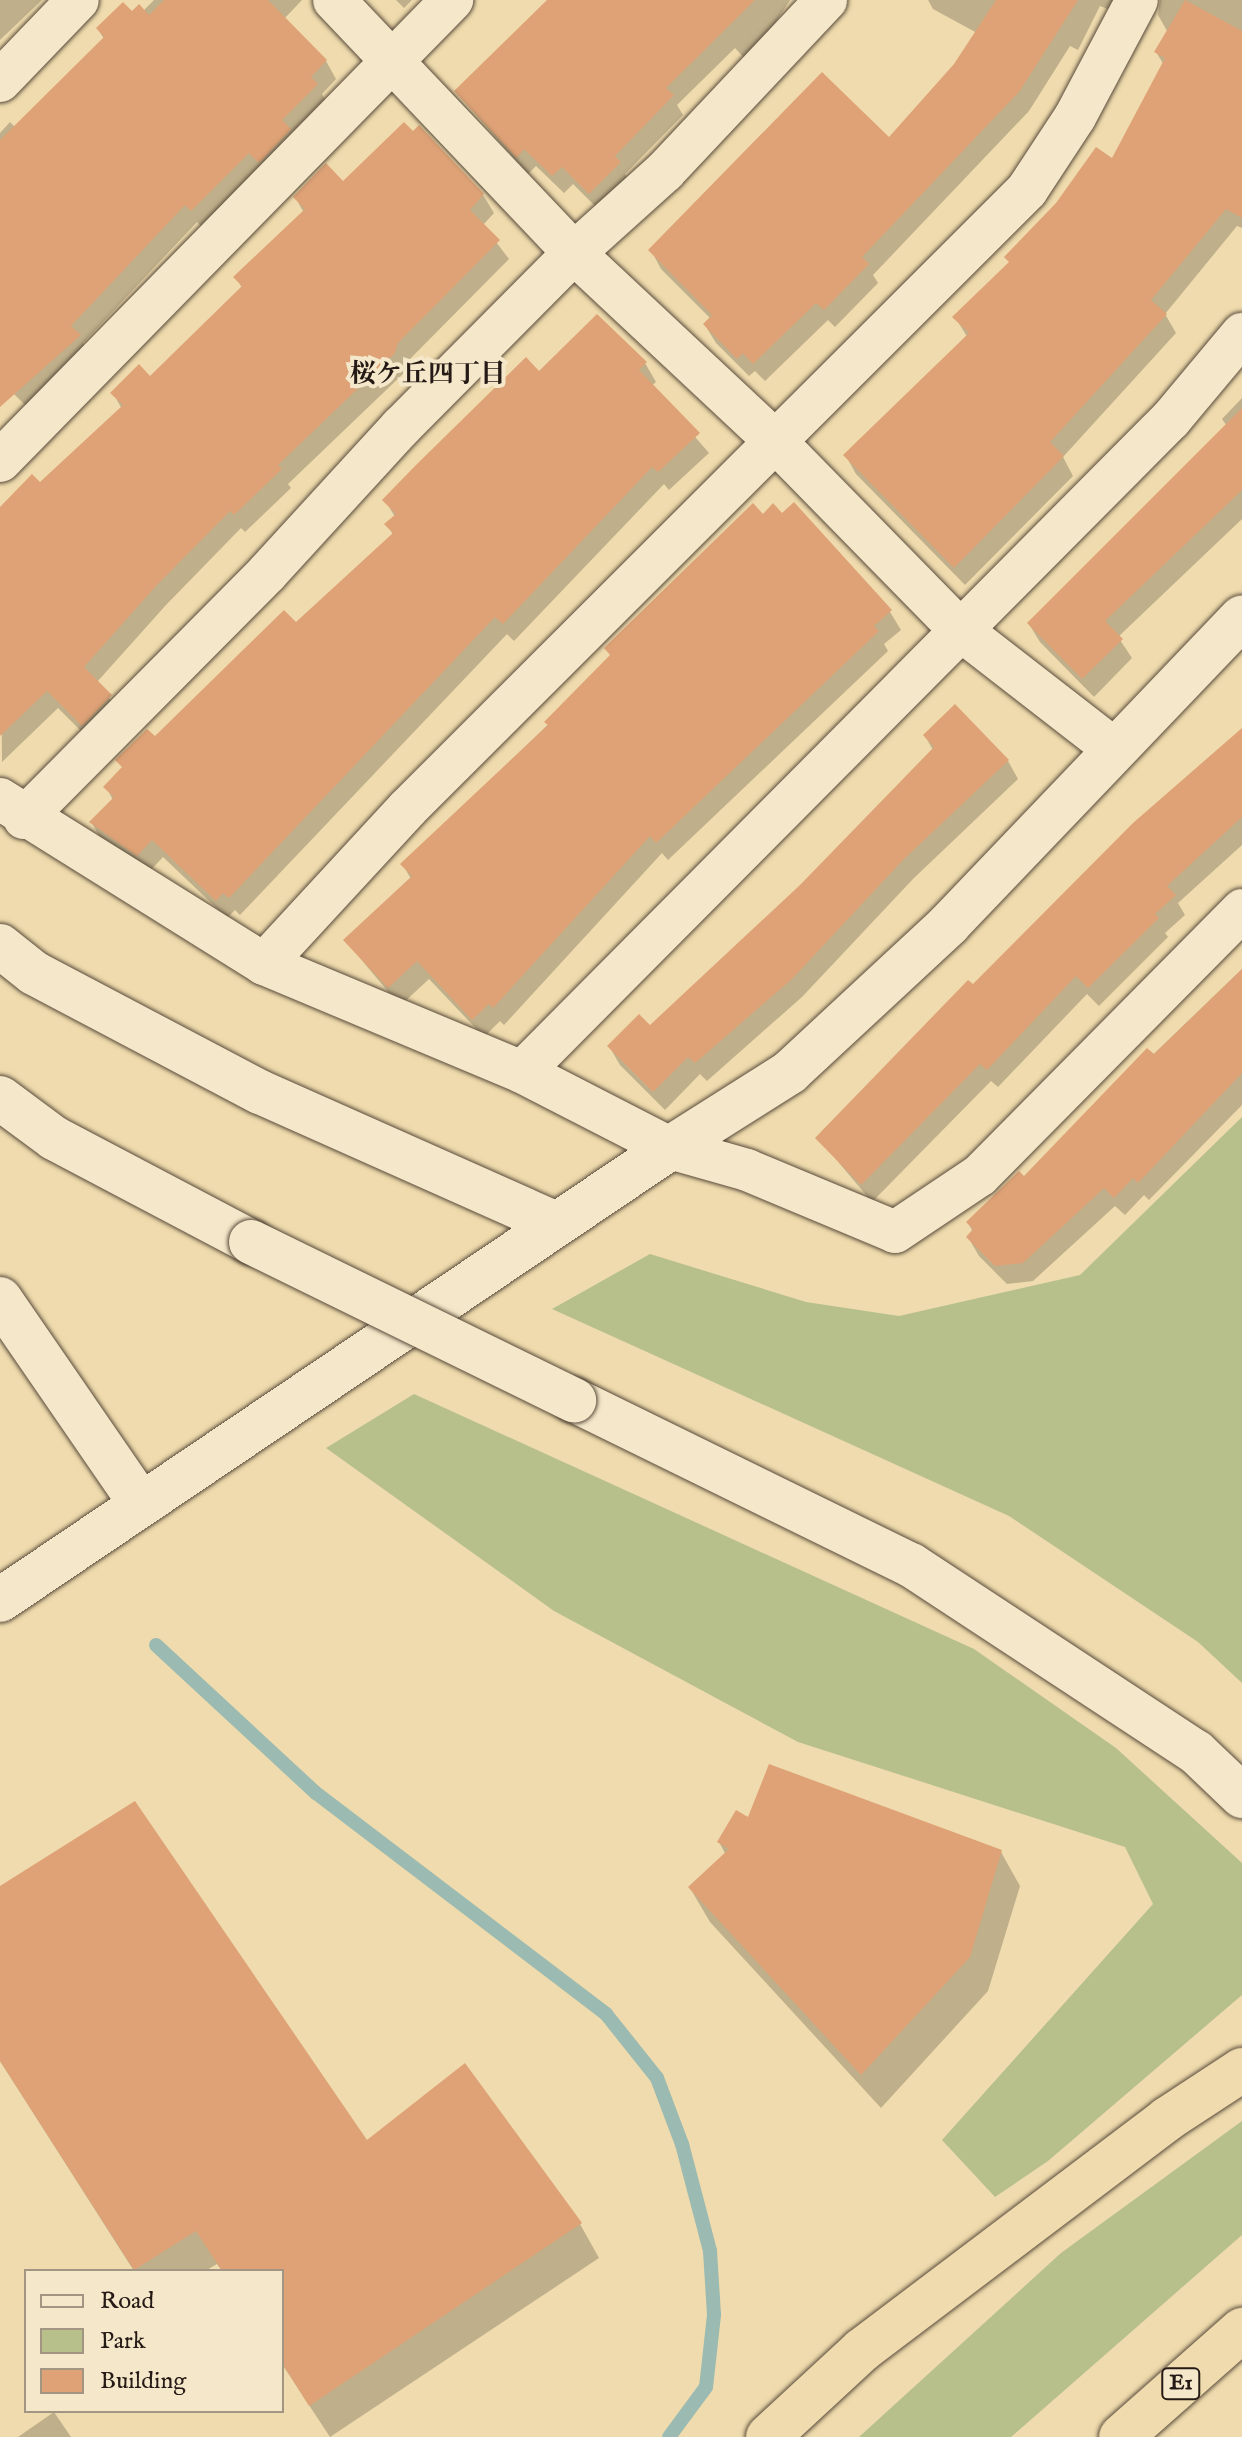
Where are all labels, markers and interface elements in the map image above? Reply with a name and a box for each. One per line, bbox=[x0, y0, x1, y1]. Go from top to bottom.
district label: 桜ケ丘四丁目 bbox=[350, 359, 506, 391]
legend bbox=[24, 2269, 284, 2413]
text: Road bbox=[100, 2286, 154, 2317]
text: Park bbox=[100, 2326, 146, 2357]
text: Building bbox=[100, 2366, 186, 2397]
road number: E1 bbox=[1161, 2366, 1201, 2402]

